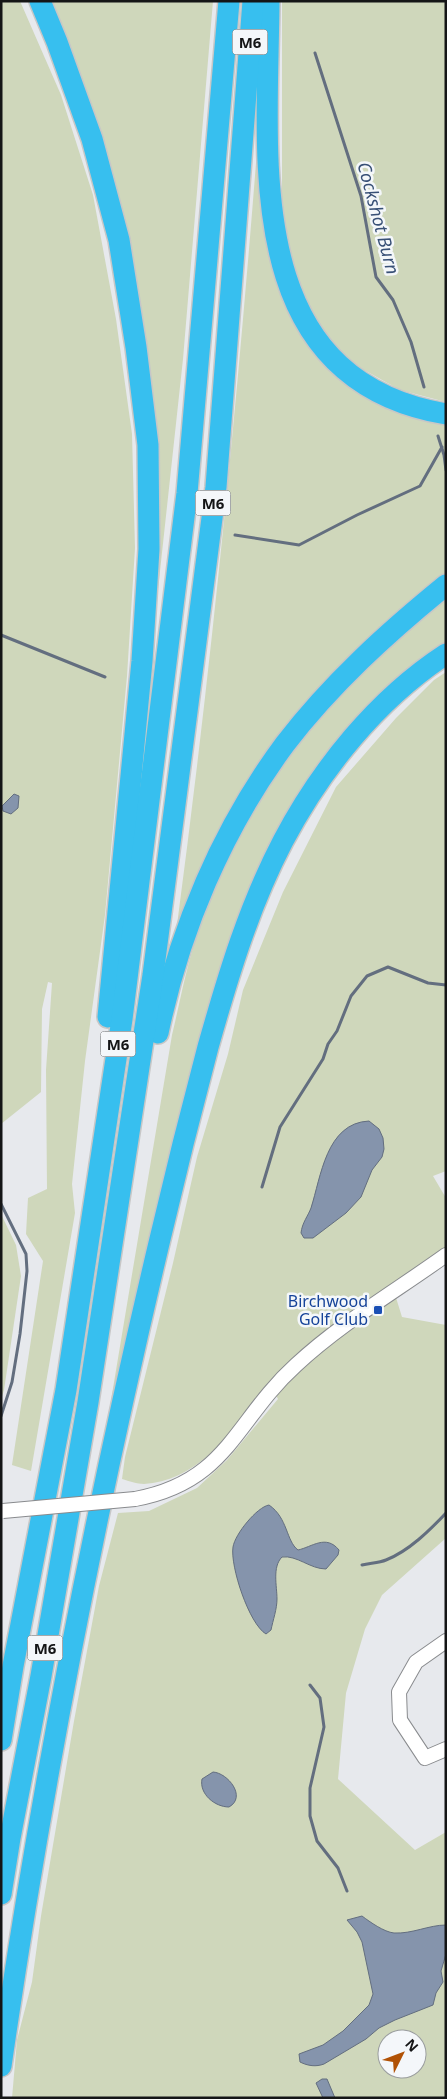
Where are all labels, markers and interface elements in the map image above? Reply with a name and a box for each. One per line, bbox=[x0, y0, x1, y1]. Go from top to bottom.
road number: M6 bbox=[232, 30, 268, 54]
water label: Cockshot Burn bbox=[352, 159, 406, 277]
road number: M6 bbox=[196, 490, 230, 516]
road number: M6 bbox=[100, 1032, 136, 1056]
place label: Birchwood Golf Club bbox=[288, 1290, 368, 1330]
marker: Birchwood Golf Club bbox=[372, 1304, 384, 1316]
road number: M6 bbox=[28, 1636, 62, 1660]
north arrow bbox=[377, 2029, 427, 2079]
text: N bbox=[401, 2034, 423, 2056]

